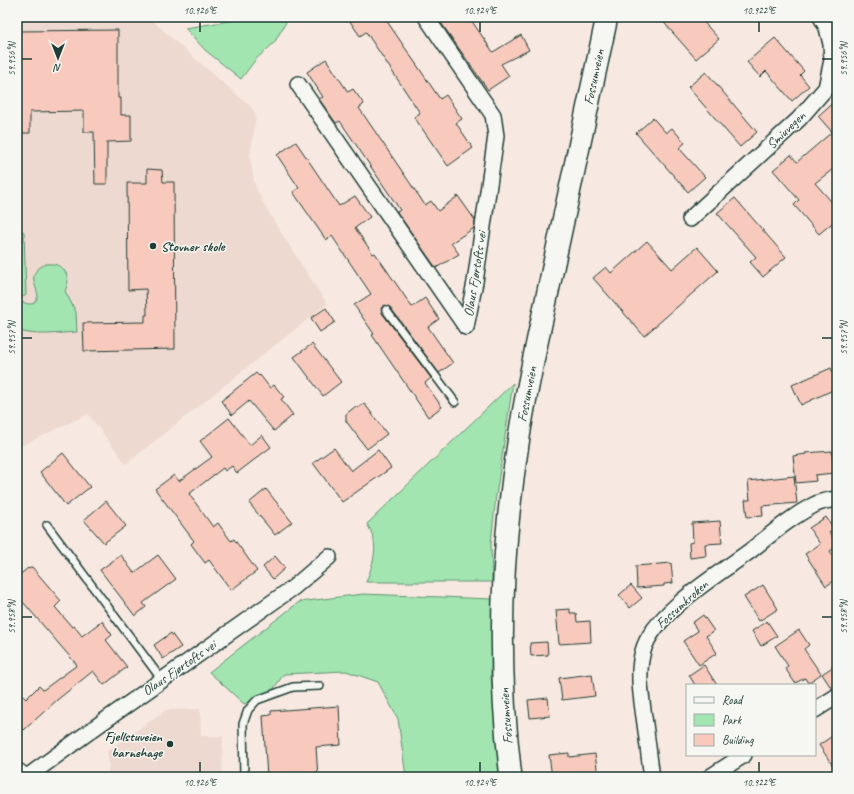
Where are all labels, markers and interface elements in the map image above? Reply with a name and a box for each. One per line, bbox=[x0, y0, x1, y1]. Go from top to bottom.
text: 10.926°E bbox=[184, 4, 218, 17]
text: 10.924°E bbox=[464, 4, 498, 17]
text: 10.922°E bbox=[743, 4, 777, 17]
north arrow bbox=[38, 38, 78, 78]
text: 59.956°N bbox=[5, 40, 18, 76]
text: 59.956°N bbox=[837, 40, 850, 76]
street label: Fossumveien bbox=[580, 47, 608, 106]
text: N bbox=[52, 61, 61, 75]
street label: Smiuvegen bbox=[763, 107, 809, 153]
street label: Olaus Fjørtofts vei bbox=[460, 228, 490, 318]
place label: Stovner skole bbox=[161, 238, 226, 255]
marker: Stovner skole bbox=[148, 241, 158, 251]
text: 59.957°N bbox=[5, 319, 18, 355]
text: 59.957°N bbox=[837, 319, 850, 355]
street label: Fossumveien bbox=[513, 364, 541, 423]
street label: Fossumkroken bbox=[652, 576, 712, 632]
text: 59.958°N bbox=[5, 598, 18, 634]
text: 59.958°N bbox=[837, 598, 850, 634]
street label: Olaus Fjørtofts vei bbox=[139, 635, 221, 700]
legend bbox=[686, 684, 816, 756]
street label: Fossumveien bbox=[496, 687, 516, 745]
text: Road bbox=[722, 692, 744, 708]
text: Park bbox=[722, 712, 743, 728]
place label: Fjellstuveien barnehage bbox=[105, 728, 163, 761]
text: Building bbox=[722, 732, 754, 748]
marker: Fjellstuveien barnehage bbox=[165, 739, 175, 749]
text: 10.926°E bbox=[184, 776, 218, 789]
text: 10.924°E bbox=[464, 776, 498, 789]
text: 10.922°E bbox=[743, 776, 777, 789]

